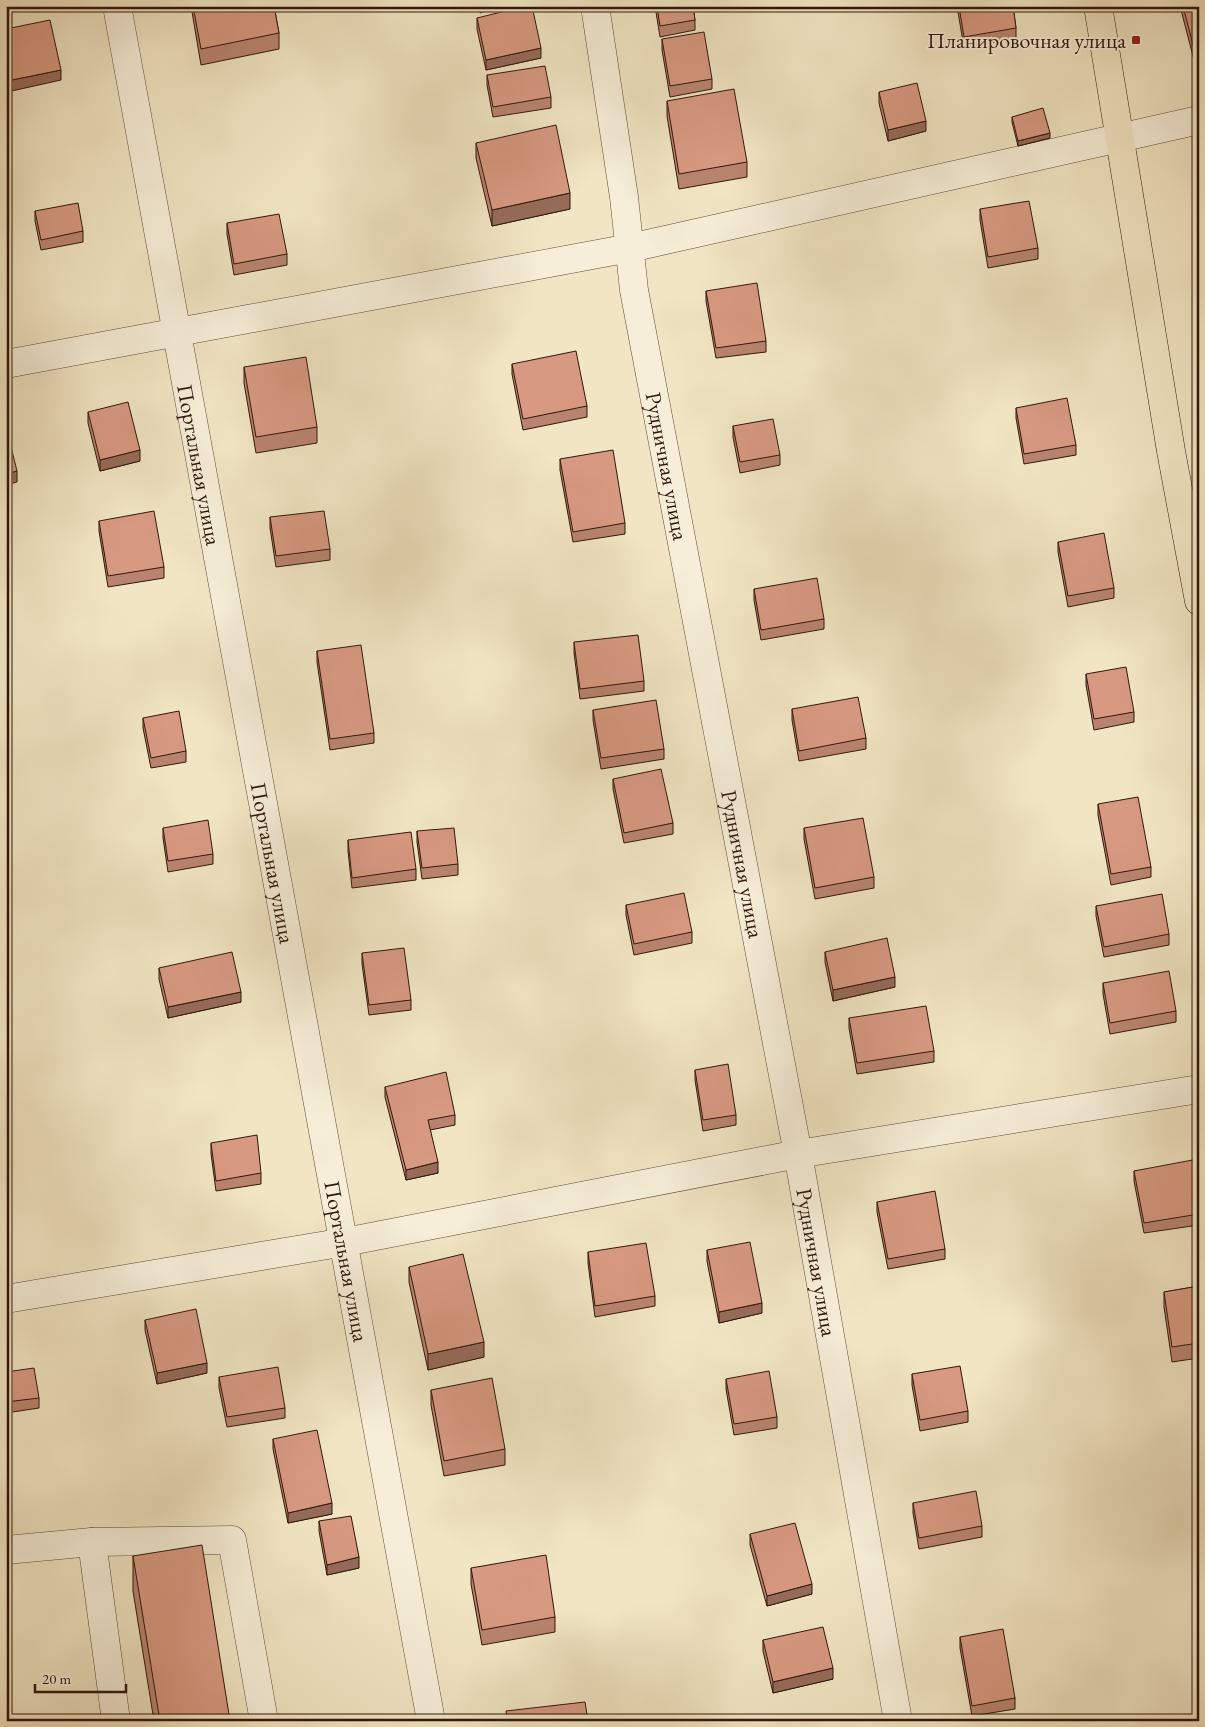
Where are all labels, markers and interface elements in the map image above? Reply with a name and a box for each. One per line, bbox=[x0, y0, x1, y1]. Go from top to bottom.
place label: Планировочная улица bbox=[927, 26, 1126, 55]
marker: Планировочная улица bbox=[1130, 34, 1142, 46]
street label: Портальная улица bbox=[170, 382, 228, 548]
street label: Рудничная улица bbox=[639, 390, 695, 543]
street label: Портальная улица bbox=[243, 780, 302, 946]
street label: Рудничная улица bbox=[714, 788, 771, 941]
street label: Портальная улица bbox=[317, 1178, 376, 1344]
street label: Рудничная улица bbox=[789, 1186, 844, 1339]
scale bar bbox=[35, 1662, 126, 1694]
text: 20 m bbox=[42, 1669, 71, 1688]

